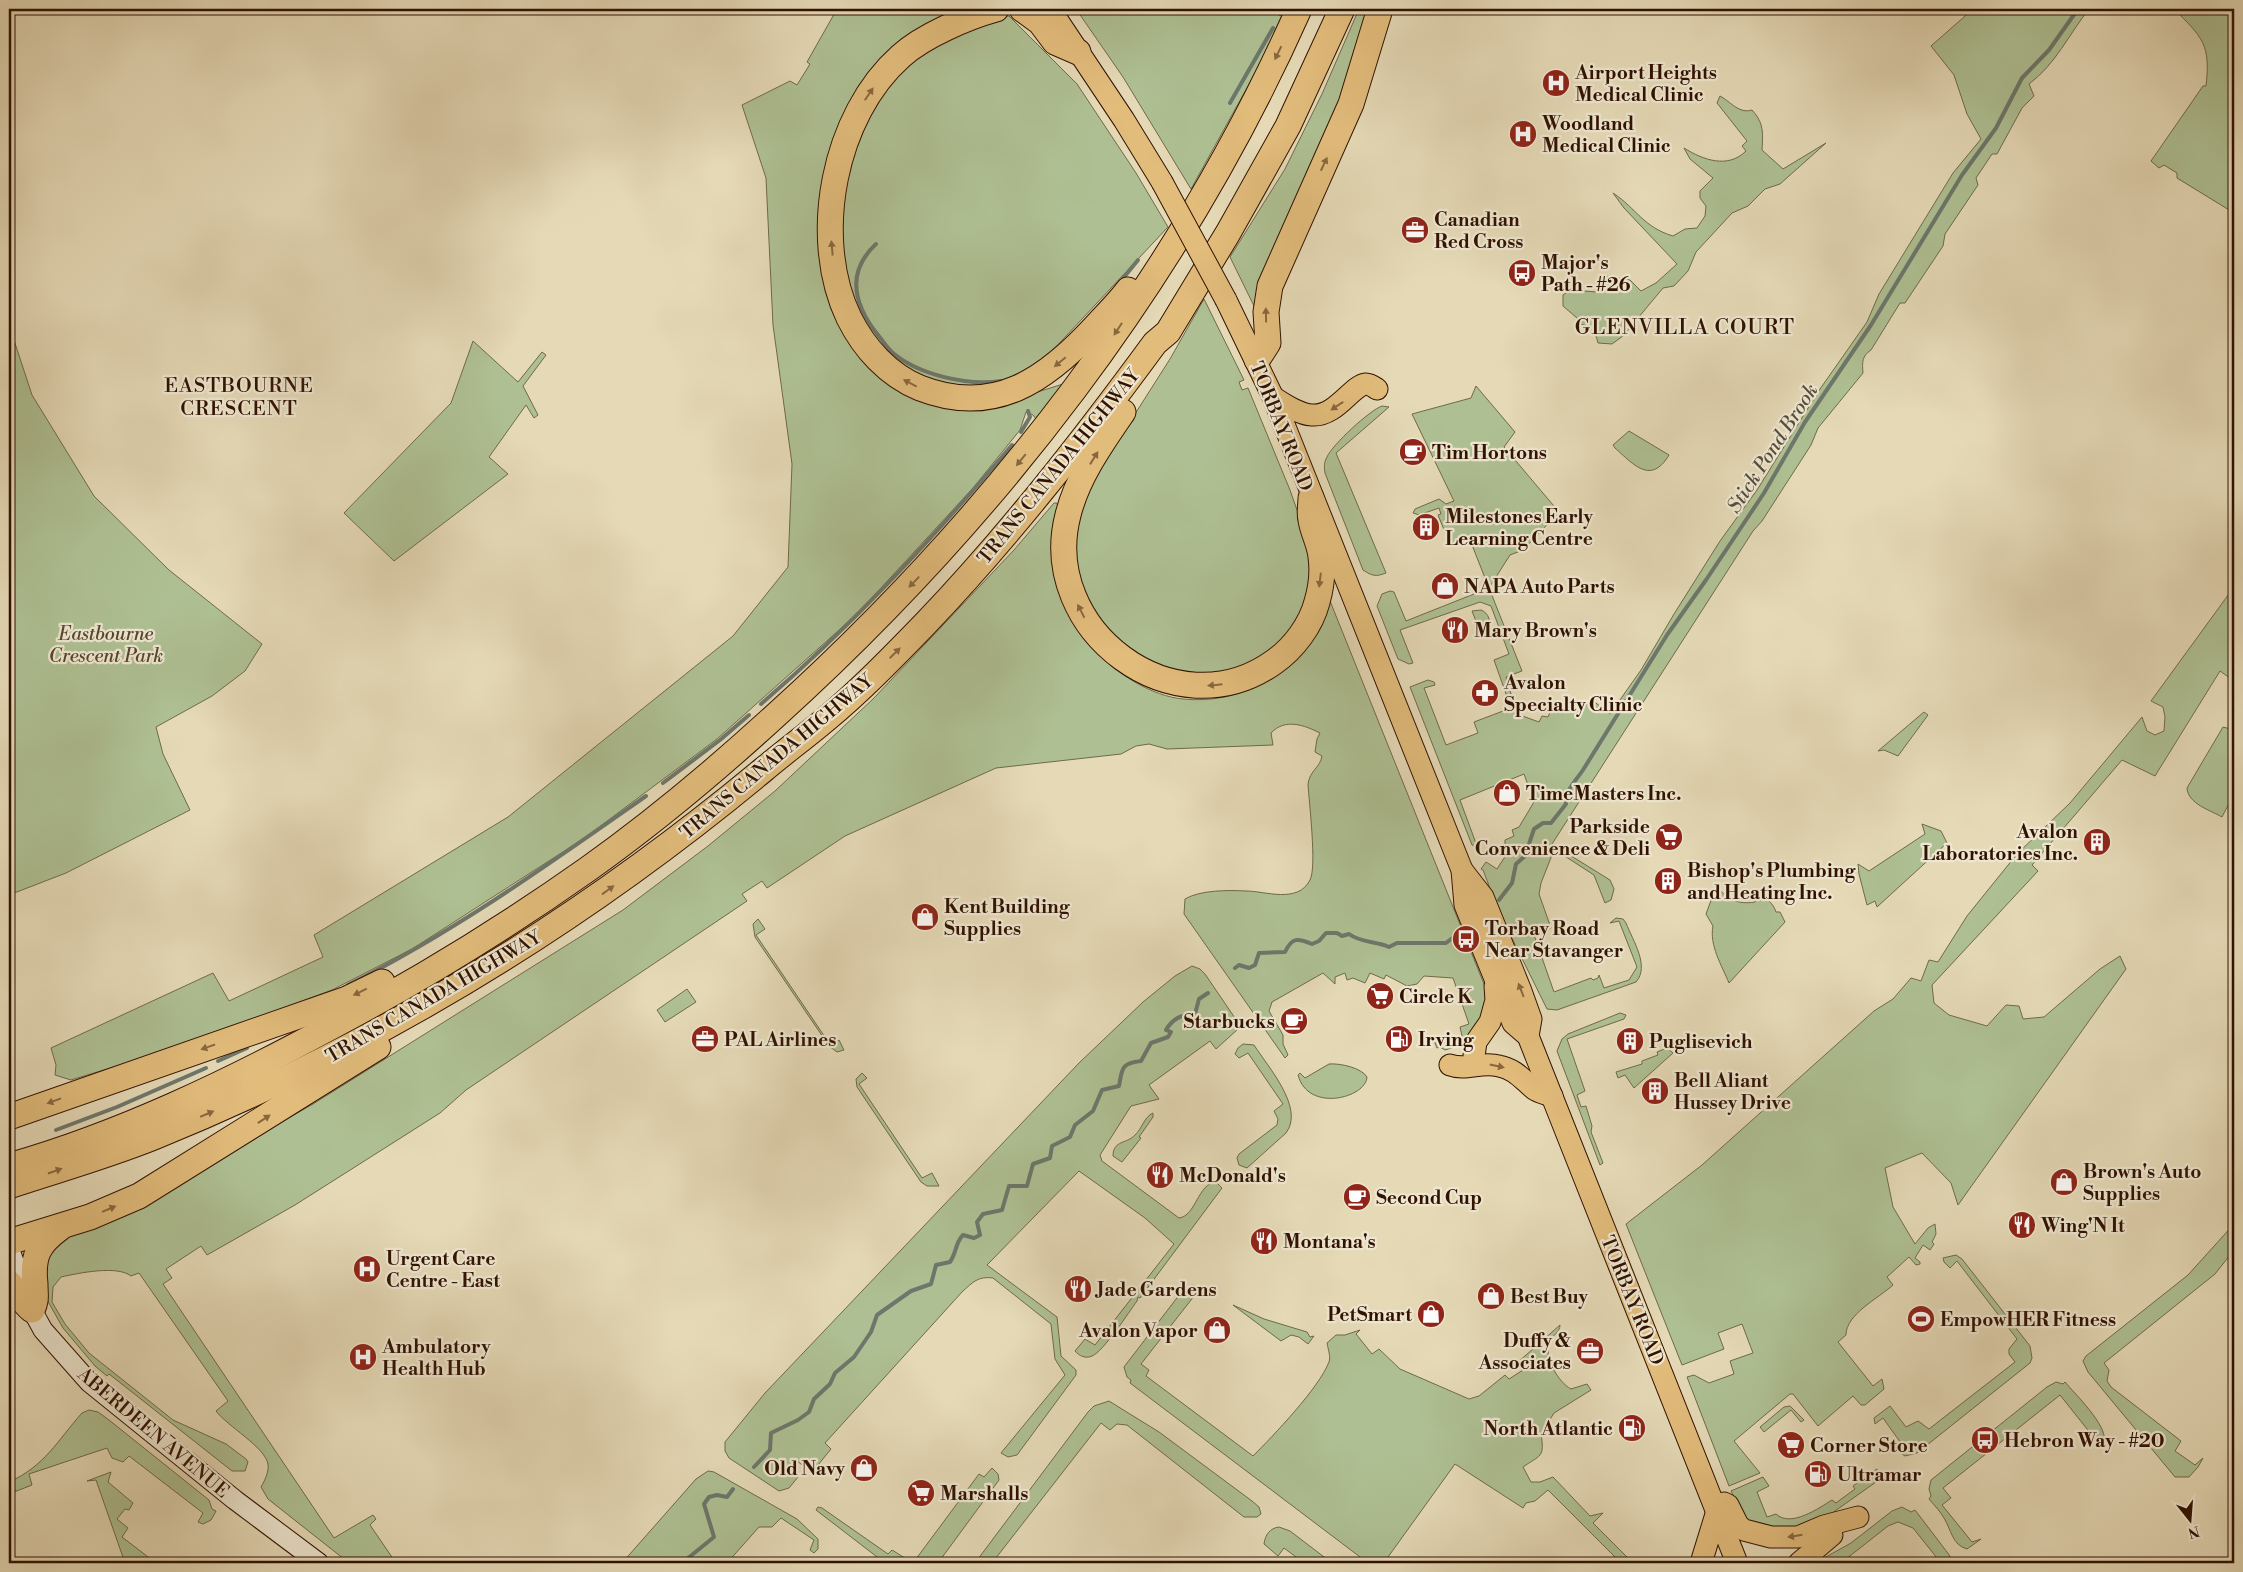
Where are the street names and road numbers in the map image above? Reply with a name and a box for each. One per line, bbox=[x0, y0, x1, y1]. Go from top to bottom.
street label: TORBAY ROAD bbox=[1244, 358, 1318, 495]
street label: TRANS CANADA HIGHWAY bbox=[972, 363, 1146, 569]
street label: TRANS CANADA HIGHWAY bbox=[675, 668, 879, 845]
street label: TRANS CANADA HIGHWAY bbox=[321, 925, 547, 1068]
street label: TORBAY ROAD bbox=[1595, 1232, 1669, 1369]
street label: ABERDEEN AVENUE bbox=[72, 1362, 234, 1503]

